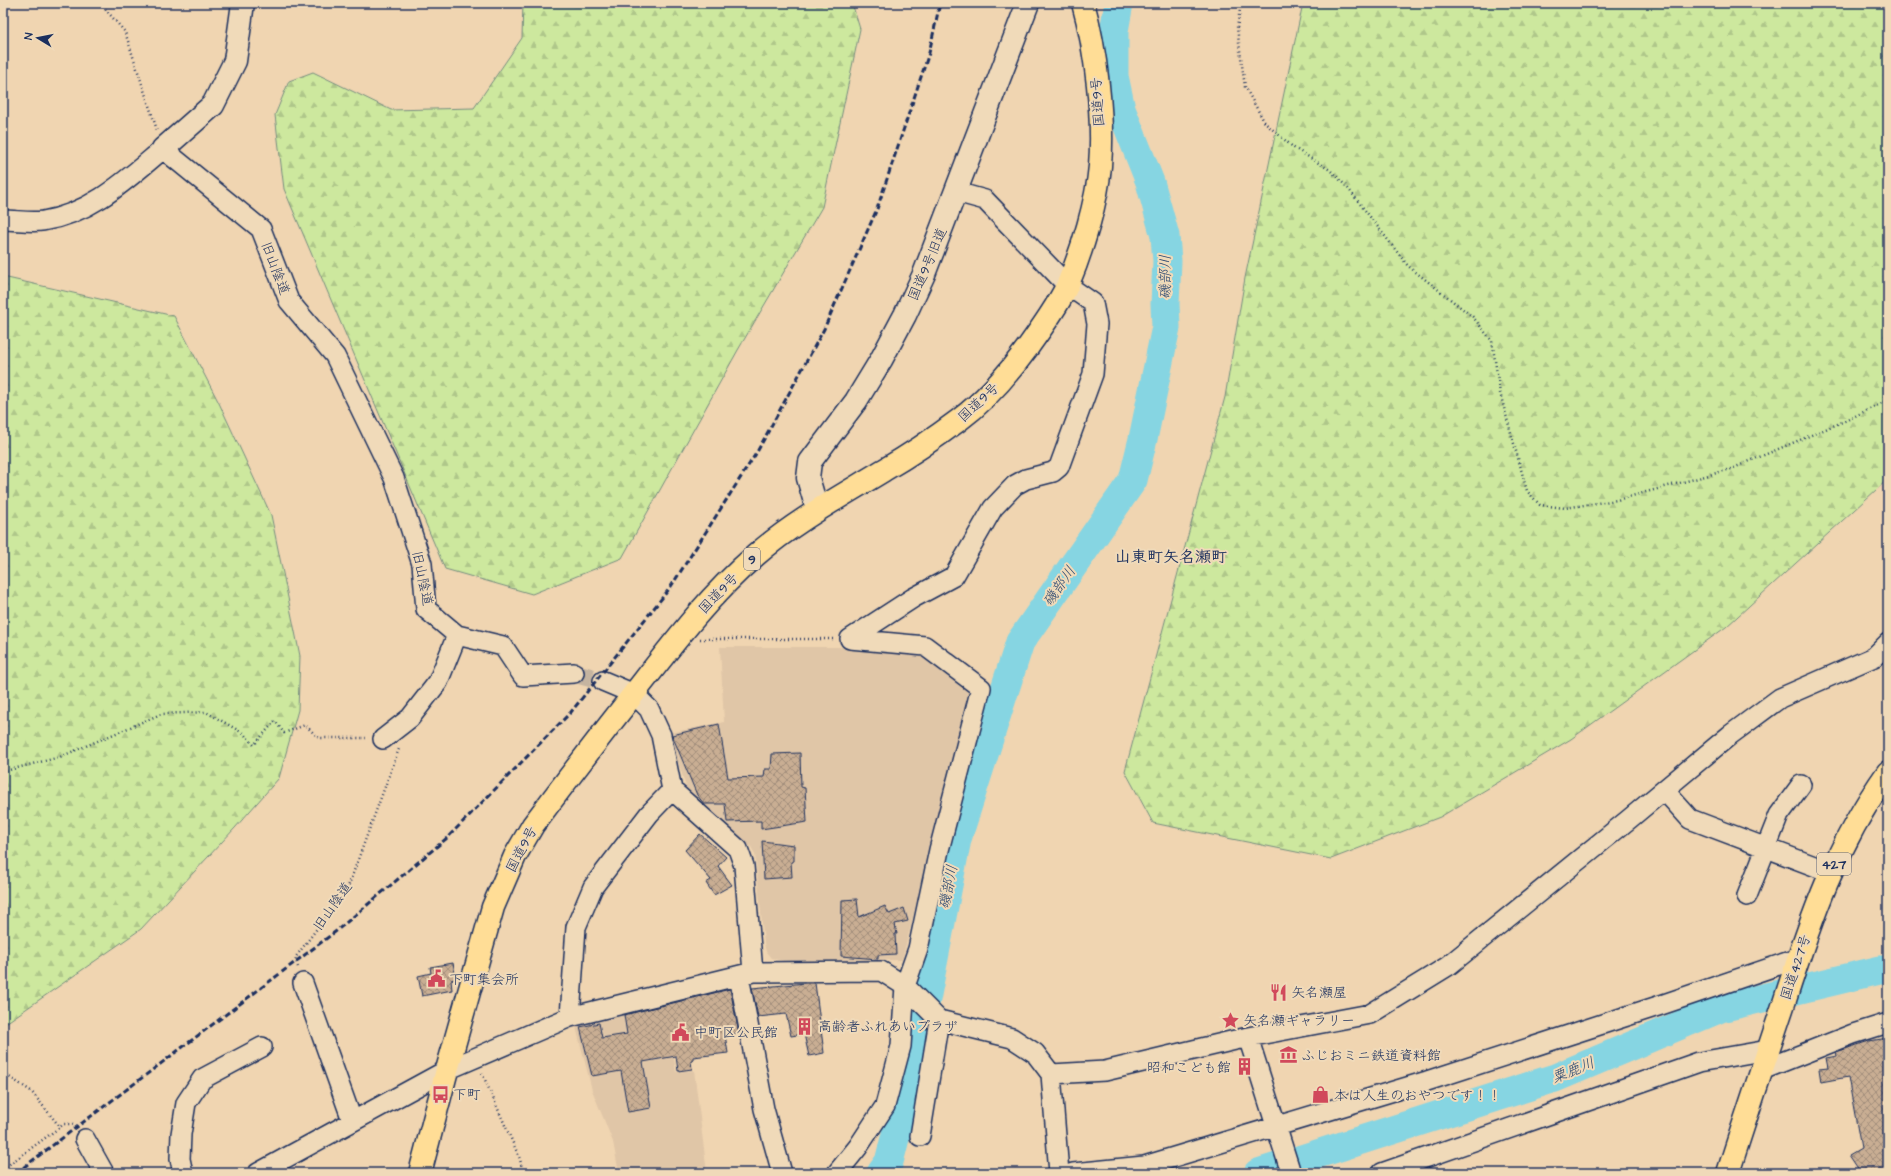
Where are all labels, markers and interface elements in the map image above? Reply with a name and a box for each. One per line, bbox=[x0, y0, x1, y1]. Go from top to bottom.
north arrow bbox=[18, 18, 58, 58]
text: N bbox=[21, 32, 37, 41]
street label: 国道9号 bbox=[1086, 76, 1110, 128]
street label: 国道9号旧道 bbox=[903, 225, 952, 304]
street label: 旧山陰道 bbox=[256, 239, 294, 298]
water label: 磯部川 bbox=[1155, 254, 1176, 300]
street label: 国道9号 bbox=[954, 378, 1004, 427]
district label: 山東町矢名瀬町 bbox=[1115, 546, 1227, 568]
road number: 9 bbox=[744, 548, 760, 570]
street label: 旧山陰道 bbox=[406, 549, 438, 608]
water label: 磯部川 bbox=[1038, 562, 1081, 611]
street label: 国道9号 bbox=[694, 569, 743, 619]
street label: 国道9号 bbox=[501, 823, 542, 876]
road number: 427 bbox=[1817, 853, 1851, 875]
water label: 磯部川 bbox=[934, 863, 963, 911]
street label: 旧山陰道 bbox=[309, 878, 357, 935]
street label: 国道427号 bbox=[1776, 932, 1816, 1003]
public building icon: 下町集会所 bbox=[426, 969, 446, 989]
place label: 下町集会所 bbox=[449, 970, 519, 990]
restaurant icon: 矢名瀬屋 bbox=[1268, 982, 1288, 1002]
place label: 矢名瀬屋 bbox=[1291, 983, 1347, 1003]
place icon: 矢名瀬ギャラリー bbox=[1220, 1010, 1240, 1030]
place label: 矢名瀬ギャラリー bbox=[1243, 1011, 1355, 1031]
building icon: 高齢者ふれあいプラザ bbox=[795, 1016, 815, 1036]
place label: 高齢者ふれあいプラザ bbox=[818, 1017, 958, 1037]
public building icon: 中町区公民館 bbox=[671, 1022, 691, 1042]
place label: 中町区公民館 bbox=[694, 1023, 778, 1043]
museum icon: ふじおミニ鉄道資料館 bbox=[1278, 1045, 1298, 1065]
place label: ふじおミニ鉄道資料館 bbox=[1301, 1046, 1441, 1066]
water label: 粟鹿川 bbox=[1548, 1052, 1598, 1089]
building icon: 昭和こども館 bbox=[1234, 1057, 1254, 1077]
place label: 昭和こども館 bbox=[1147, 1058, 1231, 1078]
bus stop icon: 下町 bbox=[430, 1084, 450, 1104]
place label: 下町 bbox=[453, 1085, 481, 1105]
shop icon: 本は人生のおやつです！！ bbox=[1311, 1085, 1331, 1105]
place label: 本は人生のおやつです！！ bbox=[1334, 1086, 1502, 1106]

